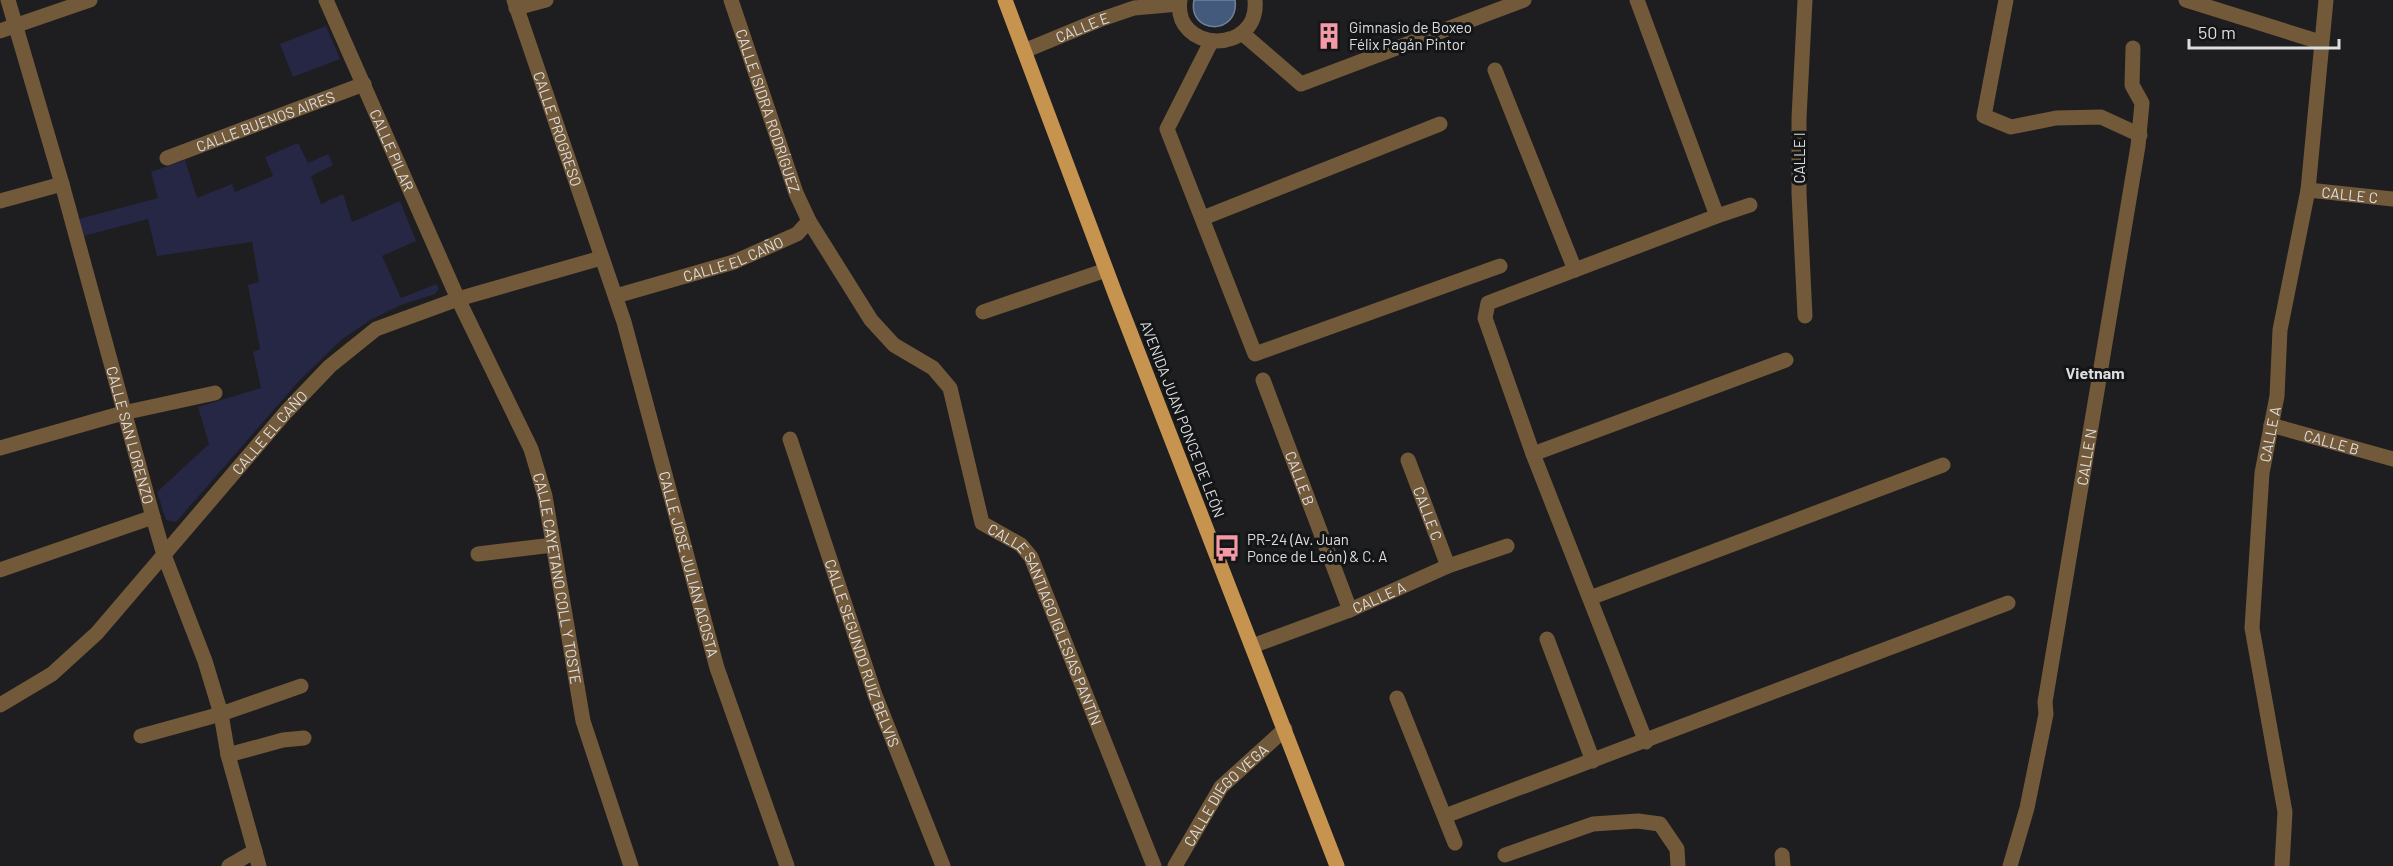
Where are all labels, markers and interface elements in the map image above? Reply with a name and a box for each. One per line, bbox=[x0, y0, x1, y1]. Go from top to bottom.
street label: CALLE E bbox=[1053, 8, 1111, 46]
scale bar bbox=[2189, 12, 2339, 50]
place label: Gimnasio de Boxeo Félix Pagán Pintor bbox=[1349, 18, 1472, 53]
building icon: Gimnasio de Boxeo Félix Pagán Pintor bbox=[1314, 21, 1344, 51]
text: 50 m bbox=[2198, 21, 2236, 43]
street label: CALLE ISIDRA RODRÍGUEZ bbox=[732, 26, 804, 195]
street label: CALLE PROGRESO bbox=[530, 69, 586, 189]
street label: CALLE BUENOS AIRES bbox=[193, 87, 337, 155]
street label: CALLE PILAR bbox=[366, 106, 418, 194]
street label: CALLE I bbox=[1790, 132, 1808, 184]
street label: CALLE C bbox=[2321, 182, 2379, 206]
street label: CALLE EL CAÑO bbox=[681, 232, 786, 285]
street label: AVENIDA JUAN PONCE DE LEÓN bbox=[1137, 318, 1229, 520]
district label: Vietnam bbox=[2065, 363, 2125, 382]
street label: CALLE SAN LORENZO bbox=[103, 364, 158, 506]
street label: CALLE EL CAÑO bbox=[228, 387, 311, 478]
street label: CALLE A bbox=[2255, 405, 2284, 464]
street label: CALLE B bbox=[2302, 426, 2361, 458]
street label: CALLE N bbox=[2072, 427, 2100, 487]
street label: CALLE B bbox=[1282, 448, 1319, 508]
street label: CALLE JOSÉ JULIÁN ACOSTA bbox=[656, 469, 723, 659]
street label: CALLE CAYETANO COLL Y TOSTE bbox=[530, 470, 586, 685]
street label: CALLE C bbox=[1410, 484, 1447, 543]
street label: CALLE SANTIAGO IGLESIAS PANTÍN bbox=[985, 519, 1106, 728]
place label: PR-24 (Av. Juan Ponce de León) & C. A bbox=[1247, 530, 1387, 565]
bus stop icon: PR-24 (Av. Juan Ponce de León) & C. A bbox=[1212, 533, 1242, 563]
street label: CALLE SEGUNDO RUIZ BELVIS bbox=[822, 557, 904, 750]
street label: CALLE A bbox=[1349, 577, 1408, 617]
street label: CALLE DIEGO VEGA bbox=[1180, 740, 1272, 849]

